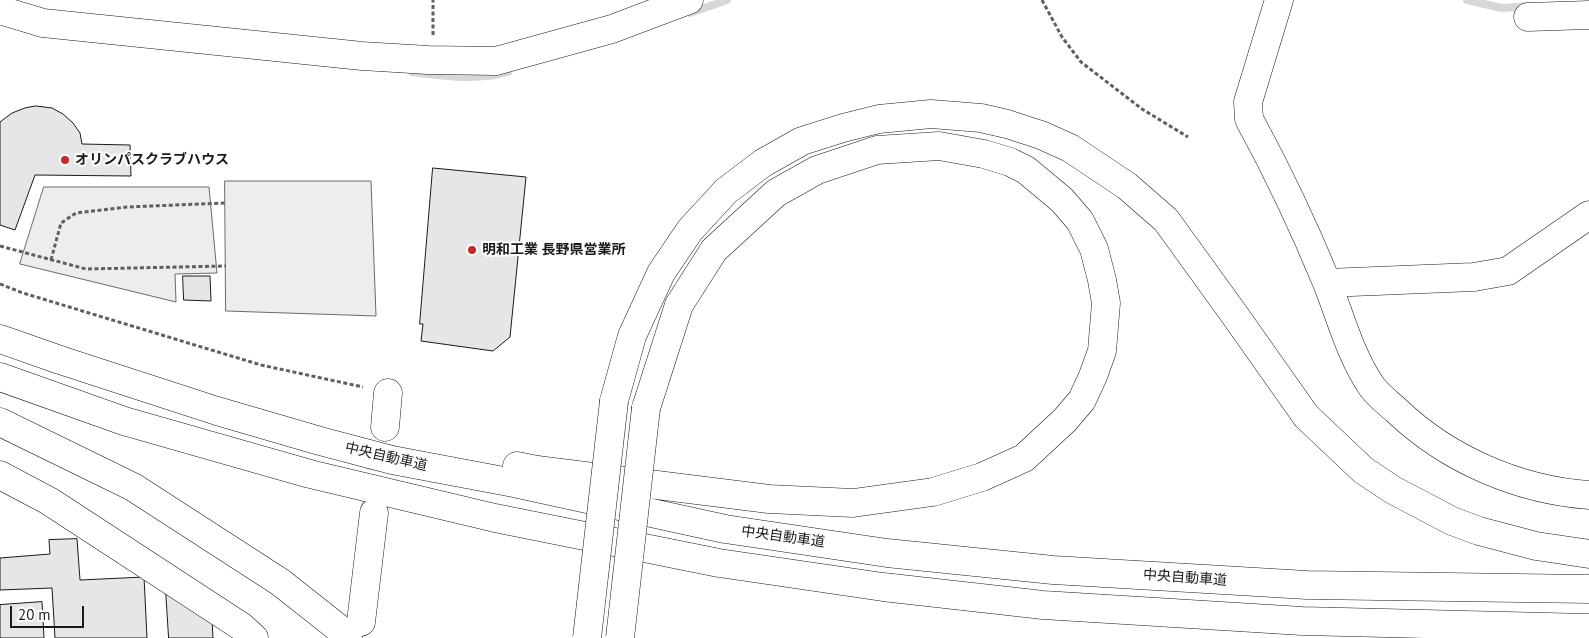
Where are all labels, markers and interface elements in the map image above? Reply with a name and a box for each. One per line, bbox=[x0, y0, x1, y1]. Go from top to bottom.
place label: オリンパスクラブハウス bbox=[75, 152, 229, 168]
marker: オリンパスクラブハウス bbox=[59, 154, 71, 166]
place label: 明和工業 長野県営業所 bbox=[482, 242, 626, 258]
marker: 明和工業 長野県営業所 bbox=[466, 244, 478, 256]
street label: 中央自動車道 bbox=[343, 439, 429, 475]
street label: 中央自動車道 bbox=[740, 523, 826, 551]
street label: 中央自動車道 bbox=[1143, 567, 1227, 589]
scale bar bbox=[12, 596, 86, 628]
text: 20 m bbox=[18, 605, 51, 624]

